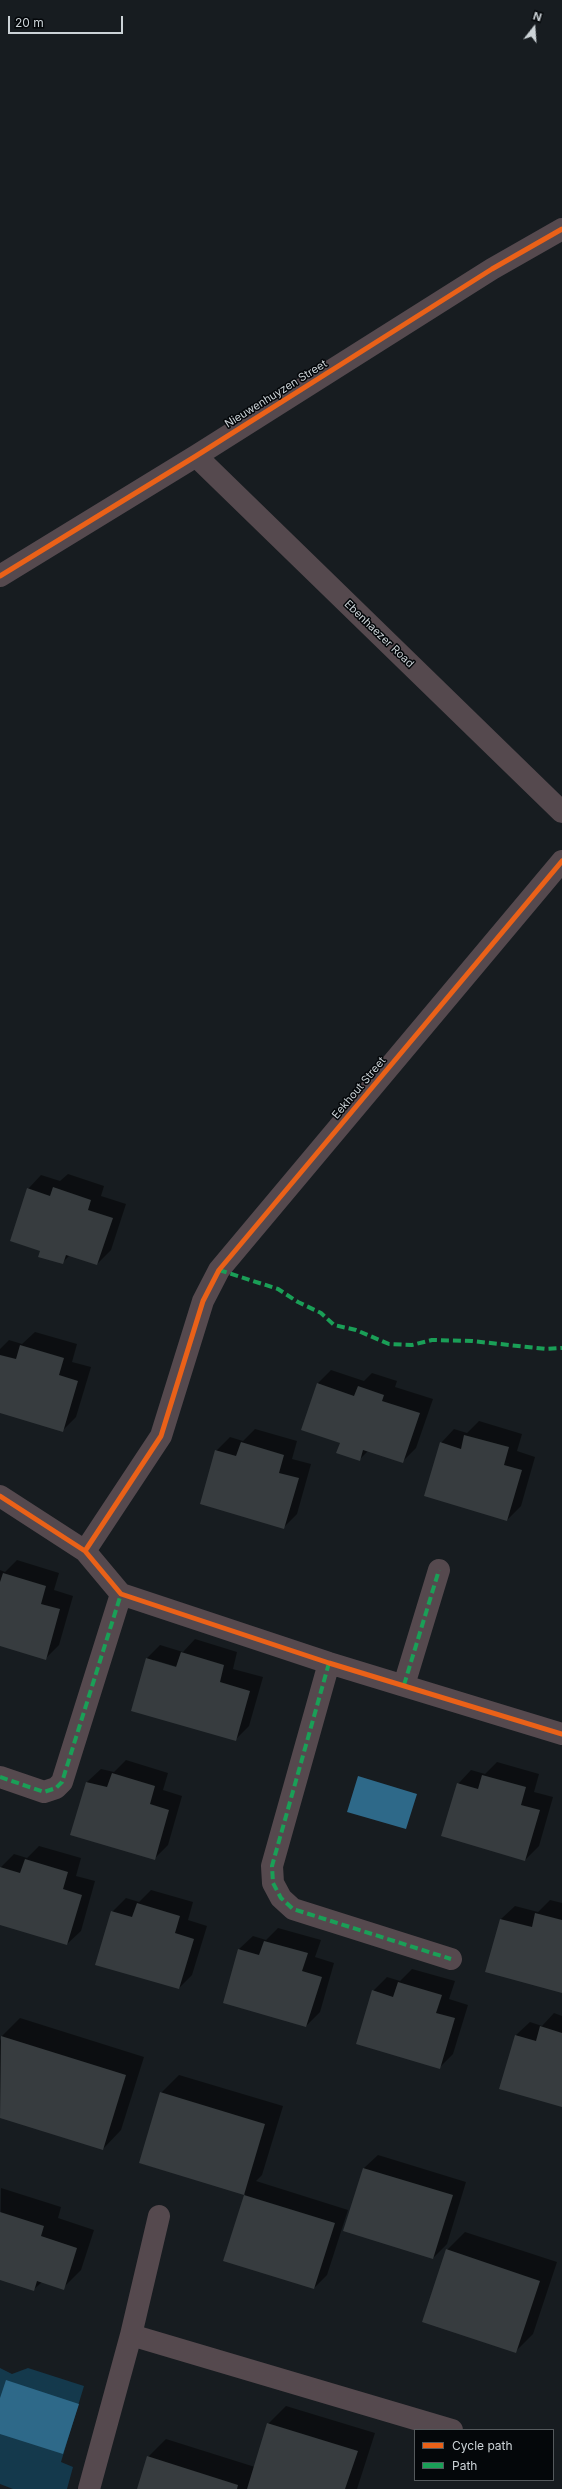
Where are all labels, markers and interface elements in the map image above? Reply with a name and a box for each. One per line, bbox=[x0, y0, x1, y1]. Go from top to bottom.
scale bar bbox=[10, 8, 125, 34]
north arrow bbox=[514, 8, 554, 48]
text: N bbox=[531, 9, 544, 24]
text: 20 m bbox=[15, 15, 44, 30]
street label: Nieuwenhuyzen Street bbox=[223, 357, 329, 431]
street label: Ebenhaezer Road bbox=[342, 598, 416, 670]
street label: Eekhout Street bbox=[329, 1054, 389, 1122]
legend bbox=[414, 2429, 554, 2481]
text: Cycle path bbox=[452, 2438, 513, 2453]
text: Path bbox=[452, 2458, 477, 2473]

